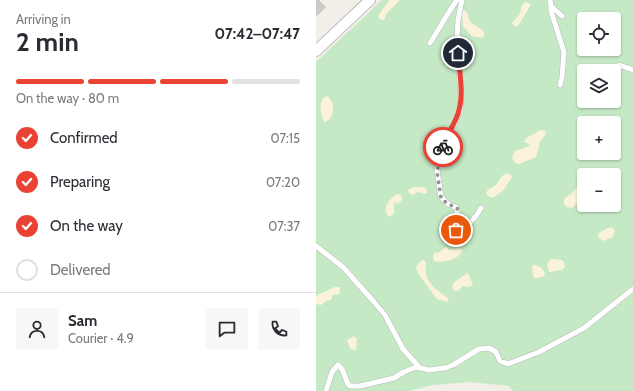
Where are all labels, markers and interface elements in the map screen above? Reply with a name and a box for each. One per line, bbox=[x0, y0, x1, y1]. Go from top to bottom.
text: Arriving in bbox=[16, 11, 71, 27]
map controls bbox=[577, 12, 621, 212]
button: locate bbox=[577, 12, 621, 56]
text: 07:42–07:47 bbox=[215, 25, 300, 43]
text: 2 min bbox=[16, 26, 79, 58]
pin bbox=[441, 36, 475, 70]
icon: home bbox=[447, 42, 469, 64]
button: layers bbox=[577, 64, 621, 108]
text: On the way · 80 m bbox=[16, 90, 119, 106]
button: + bbox=[577, 116, 621, 160]
icon: check bbox=[16, 127, 38, 149]
courier bbox=[423, 127, 463, 167]
text: Confirmed bbox=[50, 129, 118, 147]
text: 07:15 bbox=[271, 130, 300, 146]
icon: bike bbox=[432, 136, 454, 158]
button: − bbox=[577, 168, 621, 212]
icon: check bbox=[16, 171, 38, 193]
text: Preparing bbox=[50, 173, 110, 191]
text: 07:20 bbox=[266, 174, 300, 190]
pin bbox=[439, 213, 473, 247]
icon: check bbox=[16, 215, 38, 237]
text: On the way bbox=[50, 217, 123, 235]
text: 07:37 bbox=[268, 218, 300, 234]
icon: bag bbox=[445, 219, 467, 241]
text: Delivered bbox=[50, 261, 111, 279]
button: person bbox=[16, 308, 58, 350]
button: chat bbox=[206, 308, 248, 350]
button: phone bbox=[258, 308, 300, 350]
text: Sam bbox=[68, 312, 97, 330]
text: Courier · 4.9 bbox=[68, 330, 134, 346]

